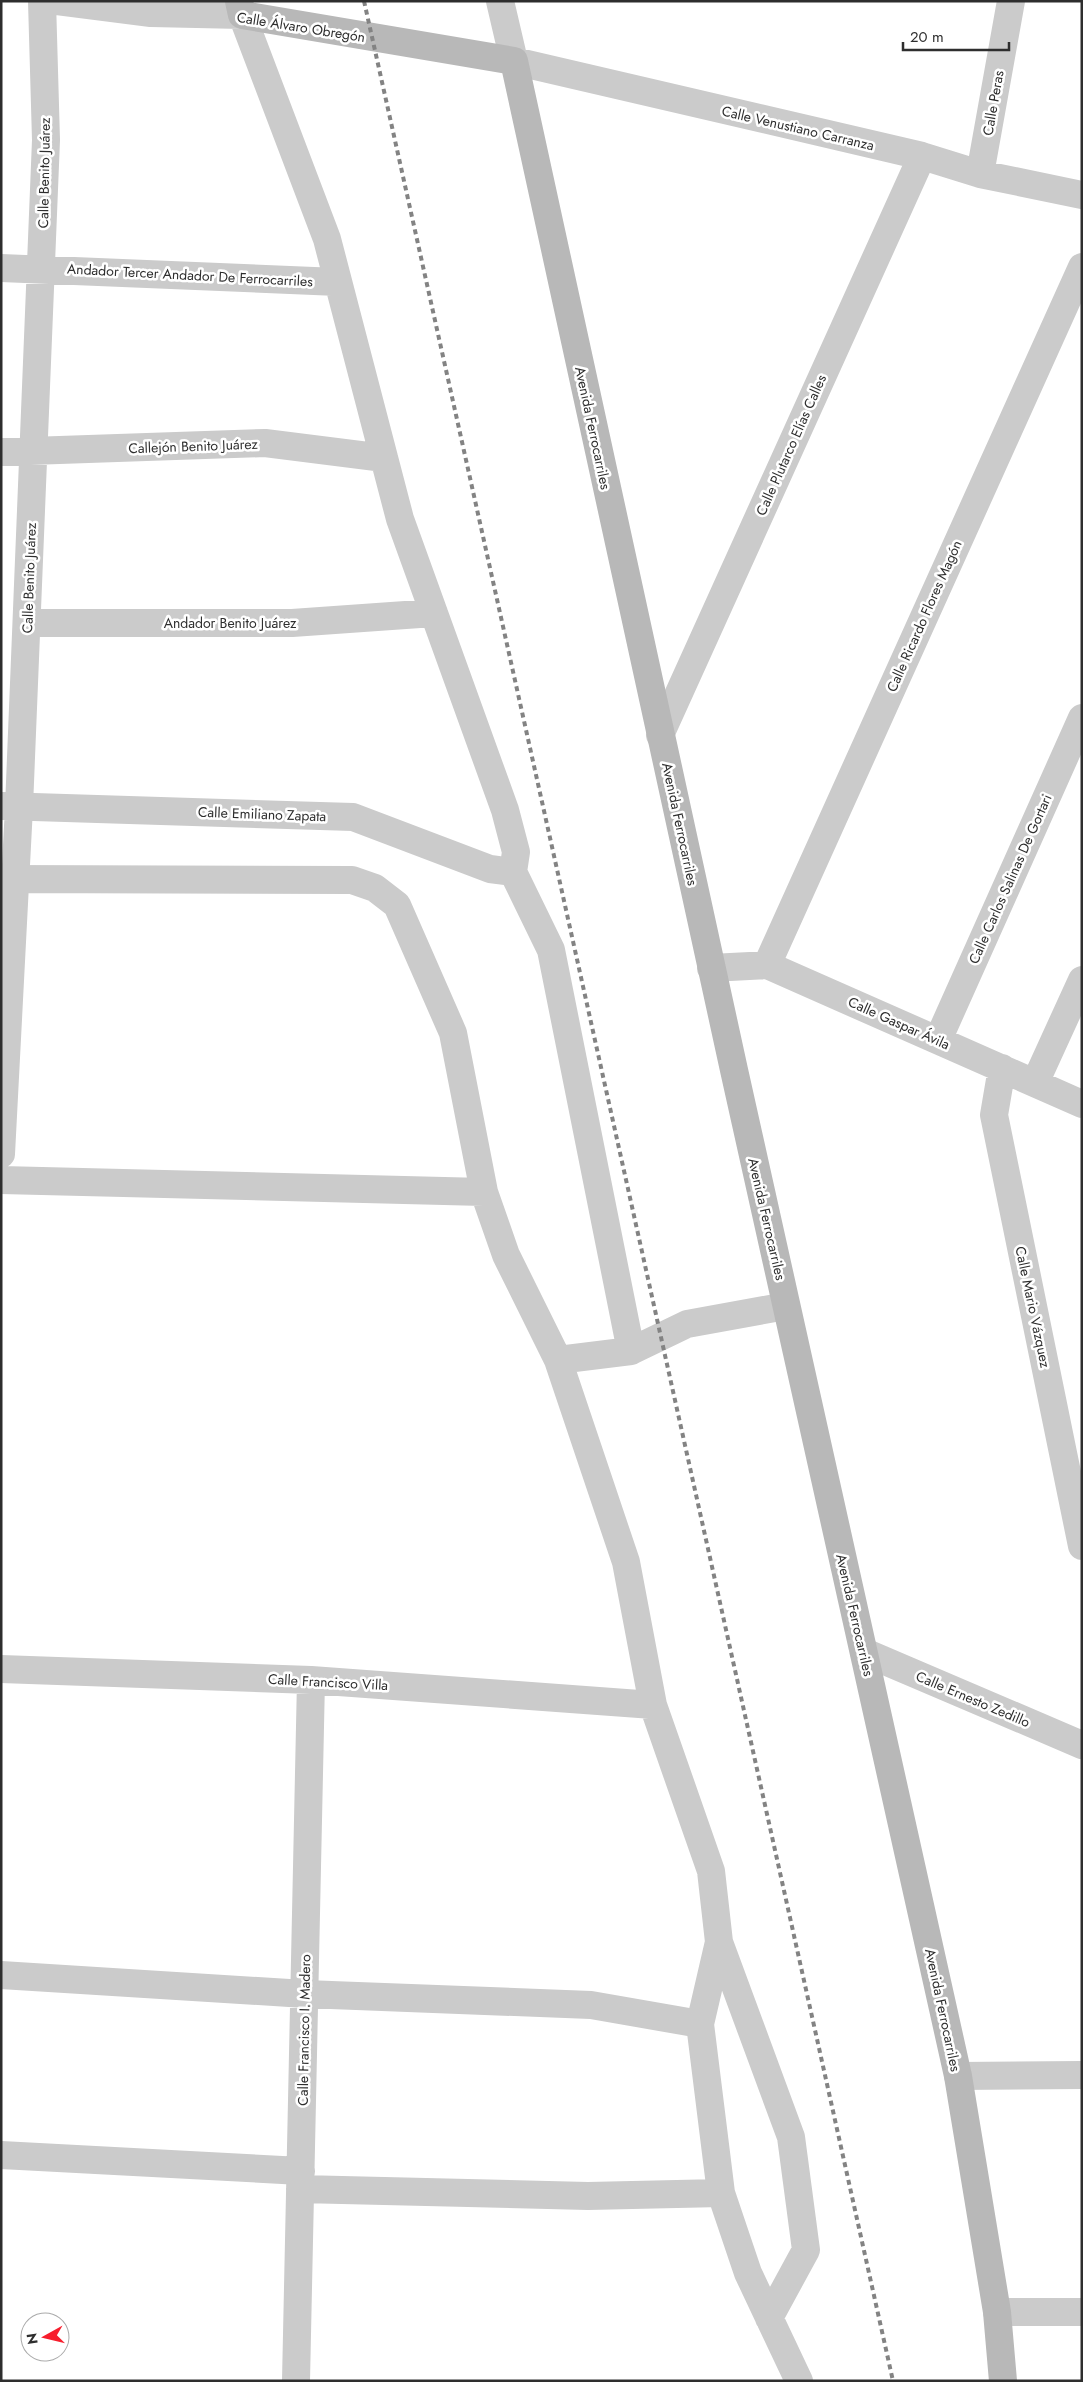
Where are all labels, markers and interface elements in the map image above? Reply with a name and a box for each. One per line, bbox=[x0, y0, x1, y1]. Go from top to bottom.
street label: Calle Álvaro Obregón bbox=[235, 7, 367, 47]
scale bar bbox=[903, 20, 1009, 52]
text: 20 m bbox=[910, 26, 944, 48]
street label: Calle Peras bbox=[977, 69, 1009, 137]
street label: Calle Venustiano Carranza bbox=[720, 101, 876, 155]
street label: Calle Benito Juárez bbox=[33, 117, 55, 229]
street label: Andador Tercer Andador De Ferrocarriles bbox=[67, 259, 314, 291]
street label: Avenida Ferrocarriles bbox=[570, 365, 616, 492]
street label: Calle Plutarco Elías Calles bbox=[751, 371, 831, 519]
street label: Callejón Benito Juárez bbox=[128, 434, 259, 458]
street label: Calle Benito Juárez bbox=[17, 522, 41, 634]
street label: Calle Ricardo Flores Magón bbox=[881, 537, 967, 695]
street label: Andador Benito Juárez bbox=[164, 613, 297, 633]
street label: Avenida Ferrocarriles bbox=[657, 761, 703, 888]
street label: Calle Carlos Salinas De Gortari bbox=[963, 791, 1057, 967]
street label: Calle Emiliano Zapata bbox=[197, 802, 327, 826]
street label: Calle Gaspar Ávila bbox=[845, 992, 953, 1054]
street label: Avenida Ferrocarriles bbox=[743, 1156, 791, 1283]
street label: Calle Mario Vázquez bbox=[1010, 1244, 1056, 1370]
street label: Avenida Ferrocarriles bbox=[831, 1552, 879, 1679]
street label: Calle Ernesto Zedillo bbox=[913, 1666, 1033, 1732]
street label: Calle Francisco Villa bbox=[267, 1669, 389, 1695]
street label: Avenida Ferrocarriles bbox=[920, 1947, 966, 2074]
street label: Calle Francisco I. Madero bbox=[293, 1954, 315, 2106]
north arrow bbox=[20, 2312, 70, 2362]
text: N bbox=[21, 2332, 43, 2346]

